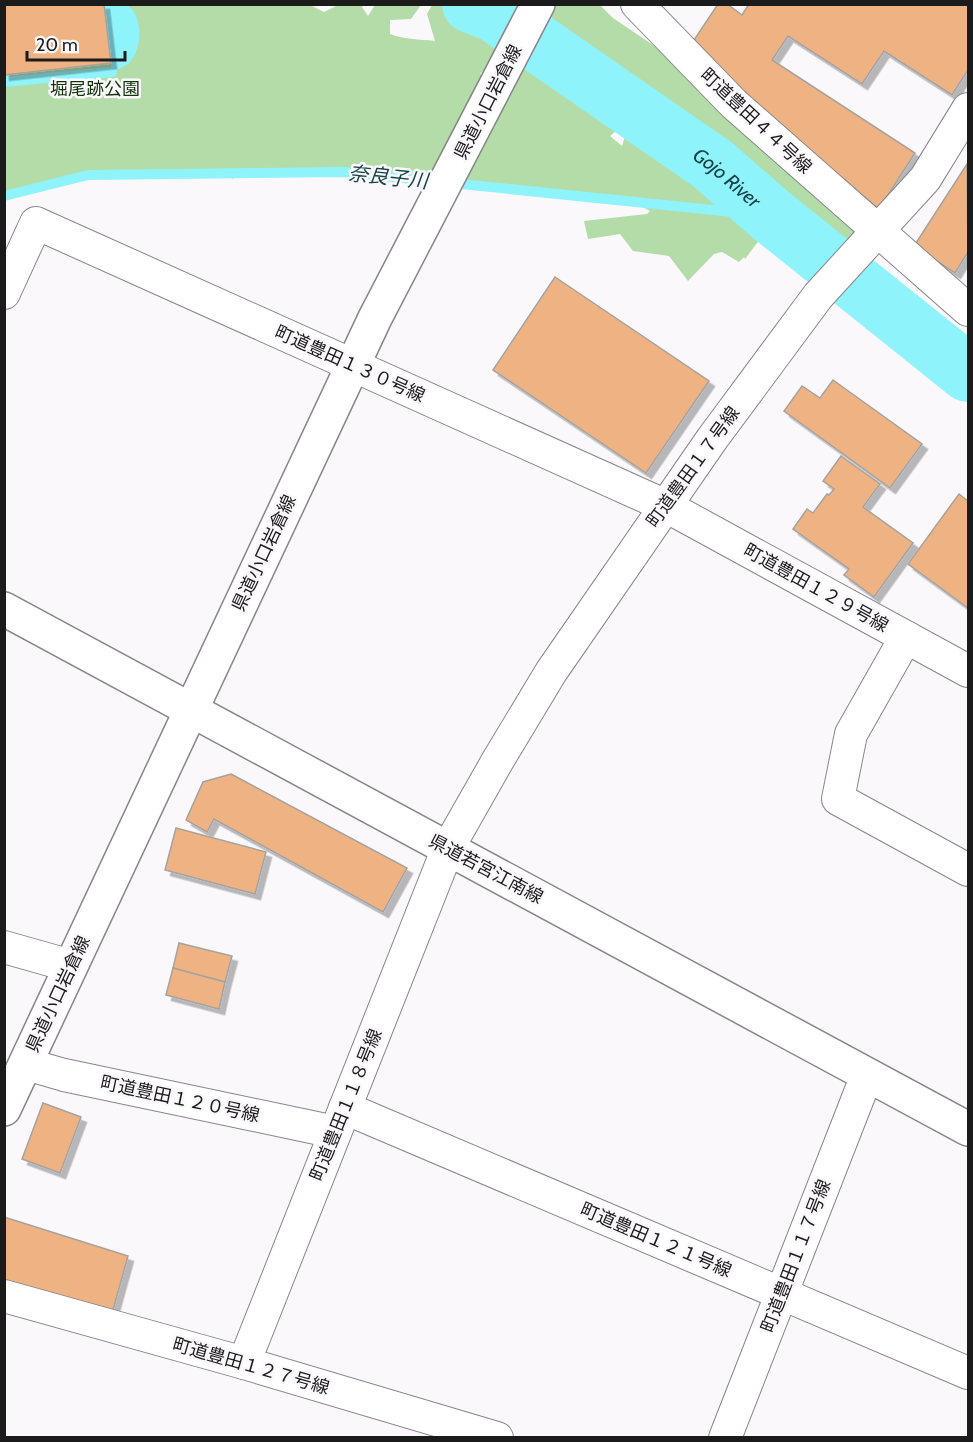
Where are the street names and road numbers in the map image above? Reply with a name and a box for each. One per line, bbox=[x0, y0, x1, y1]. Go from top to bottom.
street label: 県道小口岩倉線 bbox=[450, 41, 526, 163]
street label: 町道豊田４４号線 bbox=[696, 64, 816, 178]
street label: 町道豊田１３０号線 bbox=[272, 321, 428, 407]
street label: 町道豊田１７号線 bbox=[642, 402, 744, 532]
street label: 県道小口岩倉線 bbox=[227, 491, 301, 615]
street label: 町道豊田１２９号線 bbox=[740, 539, 892, 637]
street label: 県道若宮江南線 bbox=[425, 830, 547, 908]
street label: 県道小口岩倉線 bbox=[21, 932, 95, 1056]
street label: 町道豊田１１８号線 bbox=[305, 1026, 387, 1184]
street label: 町道豊田１２０号線 bbox=[98, 1071, 262, 1127]
street label: 町道豊田１１７号線 bbox=[757, 1176, 835, 1336]
street label: 町道豊田１２１号線 bbox=[577, 1198, 735, 1282]
street label: 町道豊田１２７号線 bbox=[170, 1333, 332, 1399]

